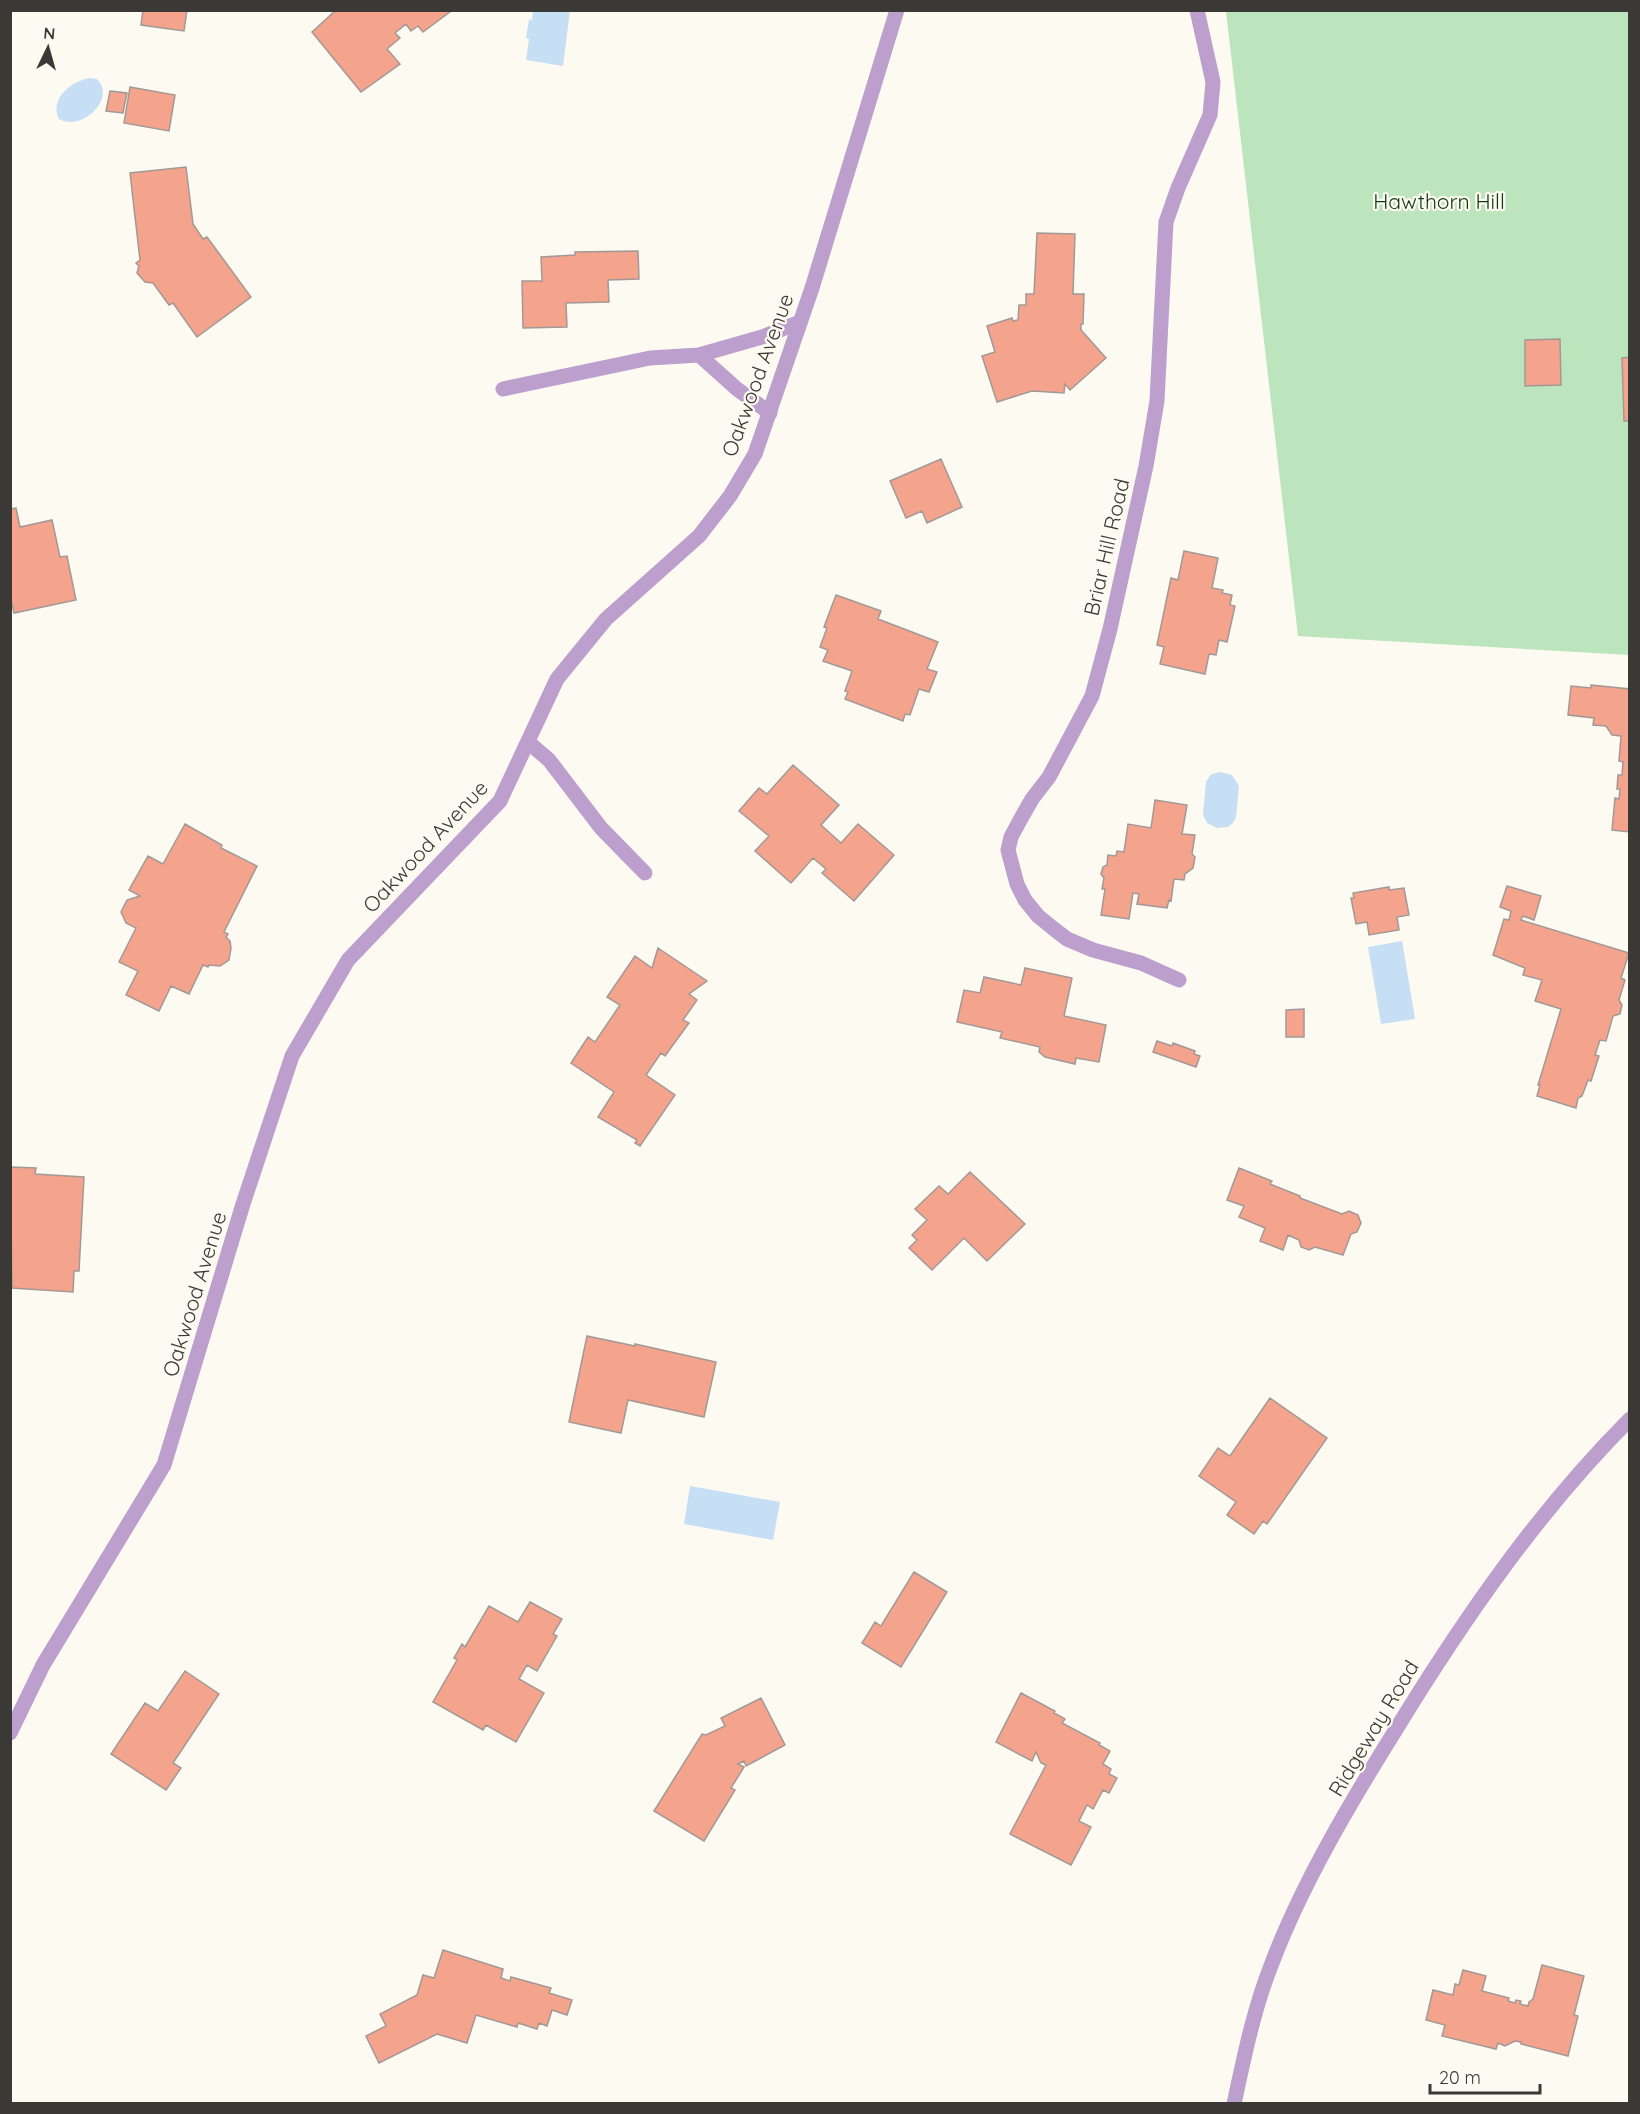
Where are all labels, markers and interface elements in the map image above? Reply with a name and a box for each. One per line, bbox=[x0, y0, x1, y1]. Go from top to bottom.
north arrow bbox=[18, 18, 78, 78]
text: N bbox=[43, 23, 56, 44]
park label: Hawthorn Hill bbox=[1373, 188, 1505, 214]
street label: Oakwood Avenue bbox=[715, 290, 799, 460]
street label: Briar Hill Road bbox=[1078, 476, 1134, 618]
street label: Oakwood Avenue bbox=[357, 774, 493, 918]
street label: Oakwood Avenue bbox=[156, 1208, 232, 1380]
street label: Ridgeway Road bbox=[1322, 1655, 1424, 1801]
scale bar bbox=[1430, 2057, 1540, 2095]
text: 20 m bbox=[1439, 2066, 1481, 2089]

